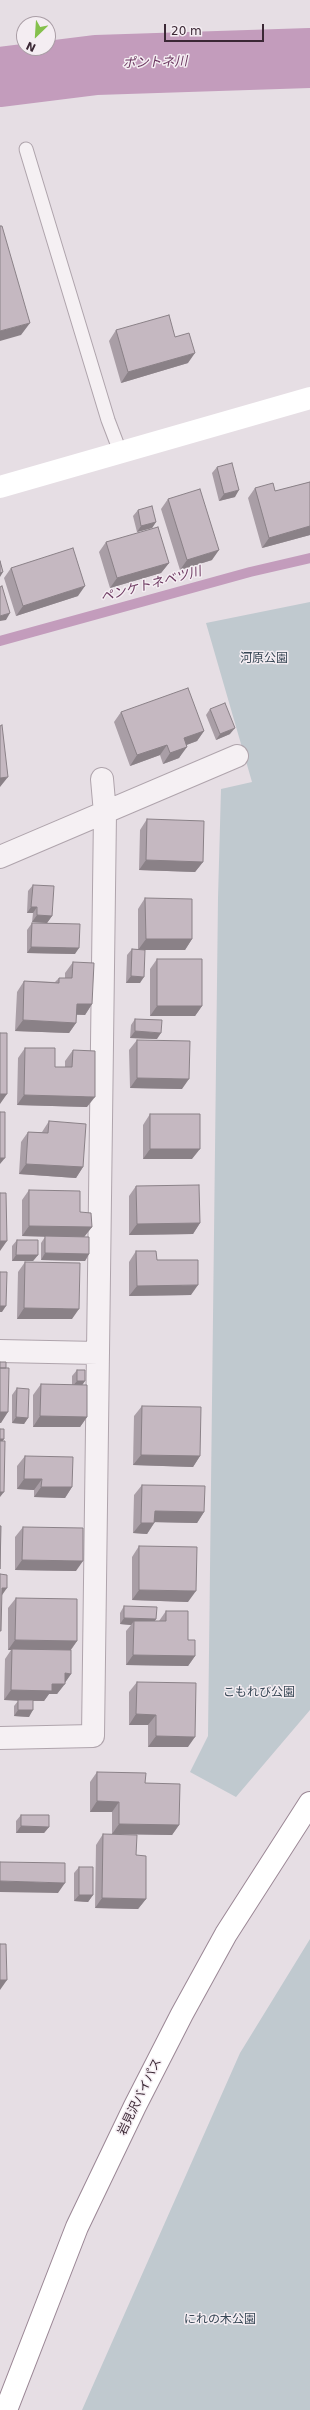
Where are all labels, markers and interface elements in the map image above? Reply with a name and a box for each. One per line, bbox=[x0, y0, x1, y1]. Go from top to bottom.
north arrow bbox=[16, 16, 56, 56]
scale bar bbox=[166, 16, 266, 42]
text: 20 m bbox=[171, 24, 202, 38]
text: N bbox=[24, 39, 38, 54]
water label: ポントネ川 bbox=[122, 54, 188, 72]
water label: ペンケトネベツ川 bbox=[99, 564, 203, 606]
park label: 河原公園 bbox=[240, 652, 288, 666]
park label: こもれび公園 bbox=[223, 1686, 295, 1700]
street label: 岩見沢バイパス bbox=[115, 2056, 165, 2138]
park label: にれの木公園 bbox=[184, 2313, 256, 2327]

